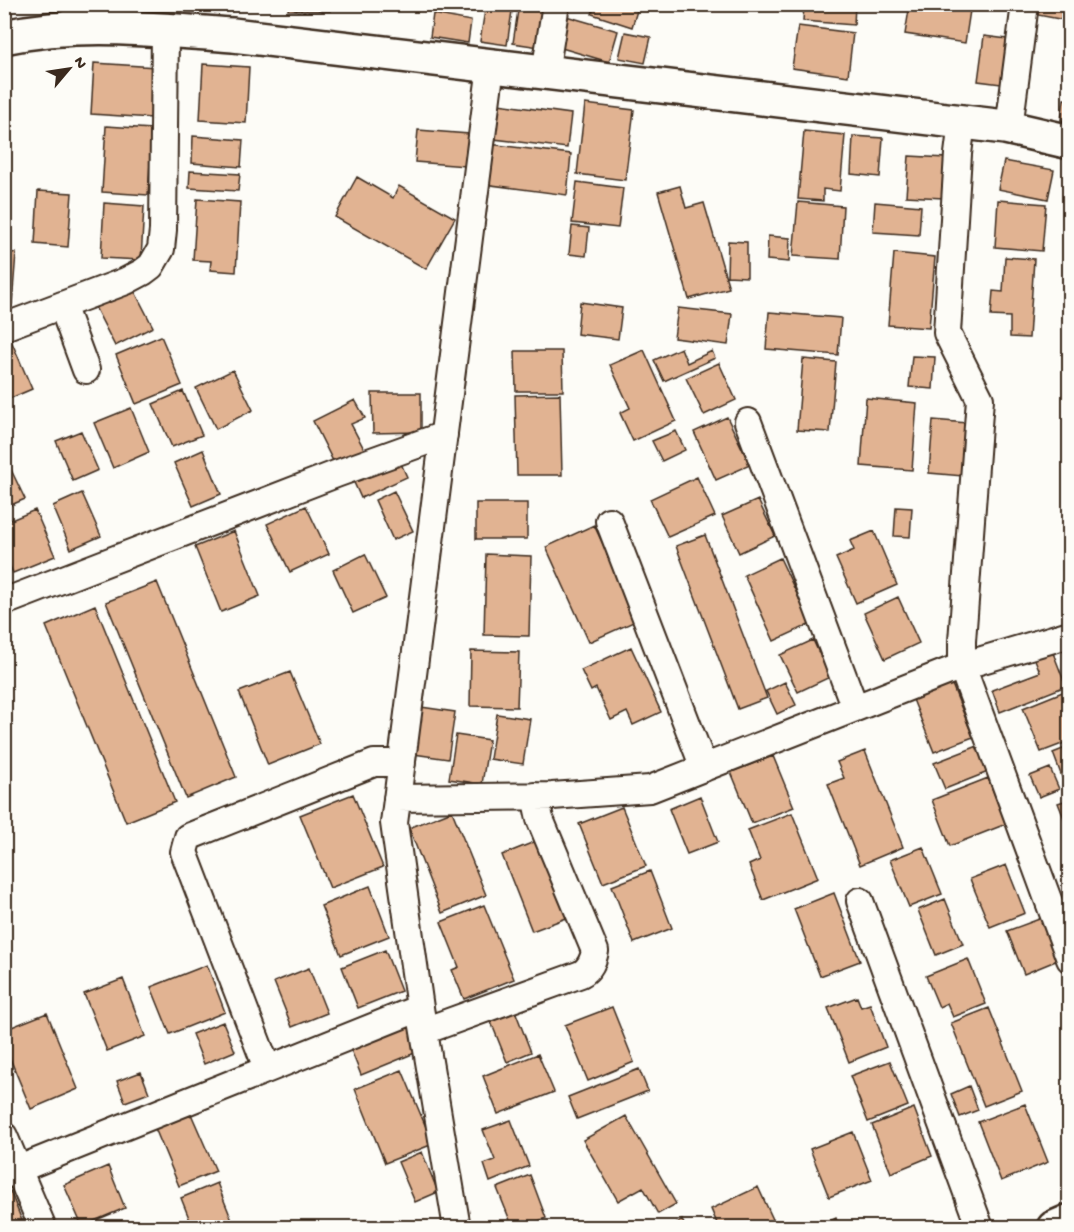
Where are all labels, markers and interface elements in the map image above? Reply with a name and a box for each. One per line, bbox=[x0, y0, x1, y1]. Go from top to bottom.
north arrow bbox=[39, 39, 99, 99]
text: N bbox=[68, 54, 90, 73]

